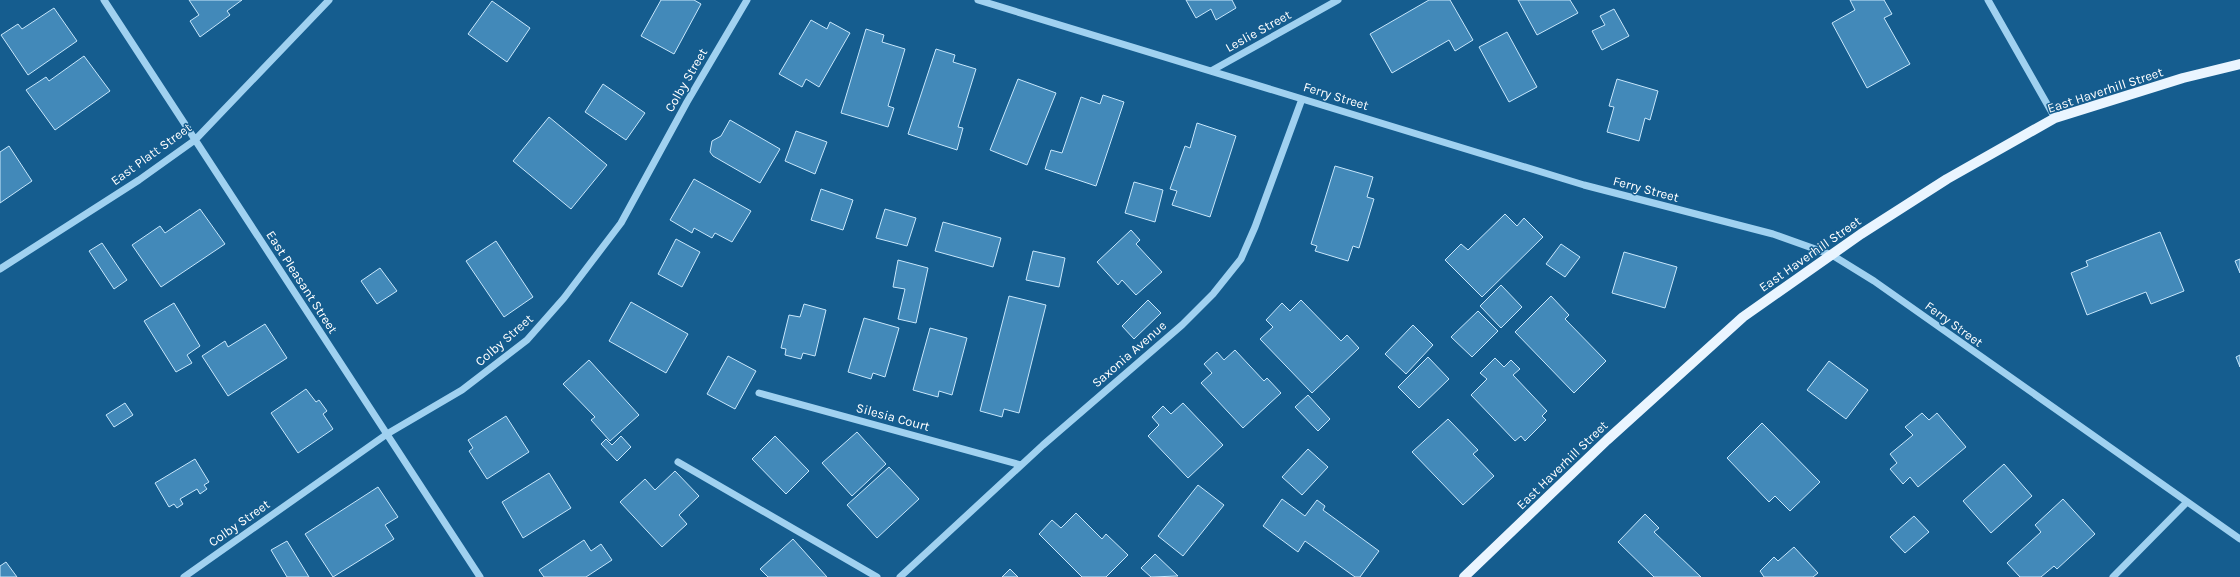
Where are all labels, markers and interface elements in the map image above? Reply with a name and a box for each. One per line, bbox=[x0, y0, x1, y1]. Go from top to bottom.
street label: Leslie Street bbox=[1223, 7, 1293, 55]
street label: Colby Street bbox=[662, 45, 710, 115]
street label: East Haverhill Street bbox=[2045, 64, 2165, 116]
street label: Ferry Street bbox=[1302, 79, 1370, 113]
street label: East Platt Street bbox=[108, 120, 194, 188]
street label: Ferry Street bbox=[1612, 173, 1681, 205]
street label: East Haverhill Street bbox=[1756, 213, 1864, 295]
street label: East Pleasant Street bbox=[263, 228, 341, 336]
street label: Ferry Street bbox=[1922, 298, 1986, 350]
street label: Colby Street bbox=[472, 311, 536, 369]
street label: Saxonia Avenue bbox=[1089, 317, 1169, 390]
street label: Silesia Court bbox=[855, 400, 932, 434]
street label: East Haverhill Street bbox=[1513, 418, 1611, 512]
street label: Colby Street bbox=[206, 496, 273, 550]

